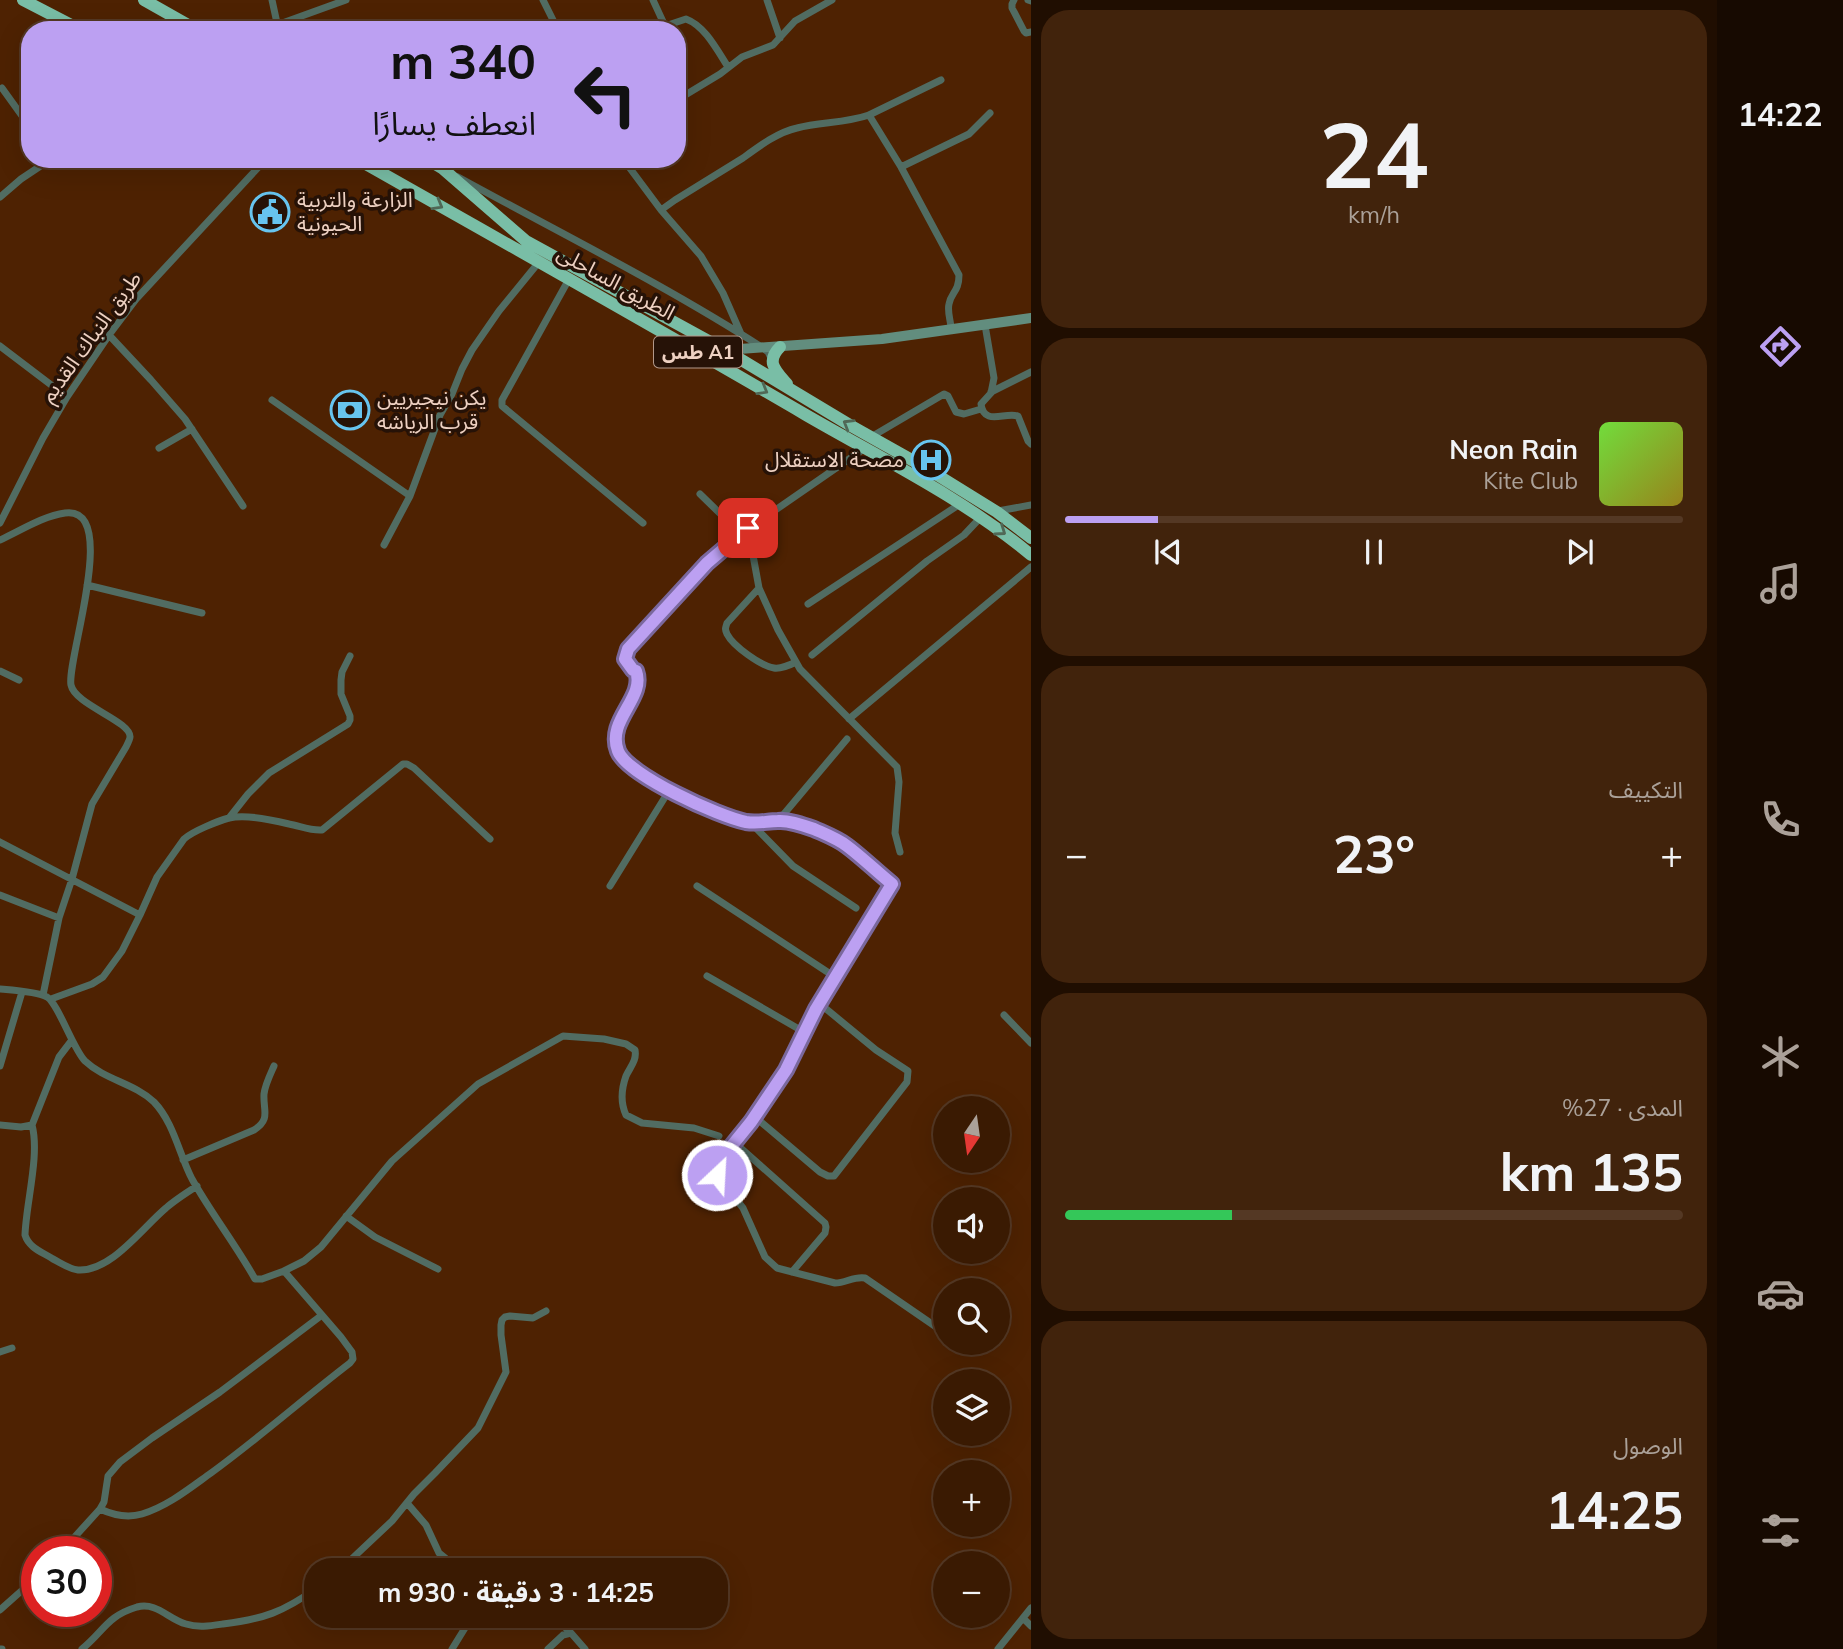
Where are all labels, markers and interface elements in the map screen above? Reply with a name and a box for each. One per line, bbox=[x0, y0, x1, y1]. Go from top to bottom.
text: 340 m bbox=[390, 30, 536, 91]
icon: left bbox=[560, 49, 651, 140]
text: 14:22 bbox=[1738, 94, 1822, 134]
text: 24 bbox=[1319, 97, 1429, 211]
text: انعطف يسارًا bbox=[372, 103, 536, 143]
place label: الزارعة والتربية الحيونية bbox=[297, 186, 413, 236]
public building icon: الزارعة والتربية الحيونية bbox=[249, 191, 291, 233]
one-way arrow bbox=[431, 197, 443, 210]
text: km/h bbox=[1348, 200, 1400, 229]
street label: الطريق الساحلى bbox=[553, 239, 680, 326]
street label: طريق النباك القديم bbox=[34, 266, 149, 409]
icon: directions bbox=[1756, 322, 1805, 371]
road number: طس A1 bbox=[654, 336, 742, 368]
one-way arrow bbox=[756, 382, 769, 395]
place label: يكن نيجيريين قرب الرياشه bbox=[377, 384, 487, 434]
bank icon: يكن نيجيريين قرب الرياشه bbox=[329, 389, 371, 431]
one-way arrow bbox=[843, 420, 856, 433]
text: Neon Rain bbox=[1449, 433, 1578, 466]
hospital icon: مصحة الاستقلال bbox=[910, 439, 952, 481]
place label: مصحة الاستقلال bbox=[765, 446, 904, 472]
text: Kite Club bbox=[1483, 466, 1578, 495]
pin bbox=[718, 498, 778, 558]
icon: arrive bbox=[729, 509, 767, 547]
one-way arrow bbox=[993, 523, 1006, 536]
icon: previous bbox=[1149, 533, 1187, 571]
icon: pause bbox=[1355, 533, 1393, 571]
icon: next bbox=[1561, 533, 1599, 571]
icon: music bbox=[1756, 559, 1805, 608]
text: التكييف bbox=[1609, 775, 1683, 804]
icon: phone bbox=[1756, 795, 1805, 844]
text: 23° bbox=[1333, 821, 1415, 886]
text: − bbox=[1065, 830, 1088, 878]
text: + bbox=[1660, 830, 1683, 878]
icon: climate bbox=[1756, 1032, 1805, 1081]
text: المدى · 27% bbox=[1562, 1093, 1683, 1122]
north arrow bbox=[933, 1096, 1010, 1172]
map controls bbox=[933, 1096, 1010, 1628]
position arrow bbox=[680, 1138, 754, 1212]
text: 135 km bbox=[1500, 1139, 1683, 1204]
button: sound bbox=[933, 1187, 1010, 1264]
icon: car bbox=[1756, 1269, 1805, 1318]
button: search bbox=[933, 1278, 1010, 1355]
button: layers bbox=[933, 1369, 1010, 1446]
text: الوصول bbox=[1613, 1431, 1683, 1460]
button: + bbox=[933, 1460, 1010, 1537]
text: 14:25 bbox=[1545, 1477, 1683, 1542]
icon: filters bbox=[1756, 1506, 1805, 1555]
speed limit sign: 30 bbox=[21, 1536, 112, 1627]
button: − bbox=[933, 1551, 1010, 1628]
text: 14:25 · 3 دقيقة · 930 m bbox=[378, 1576, 654, 1609]

